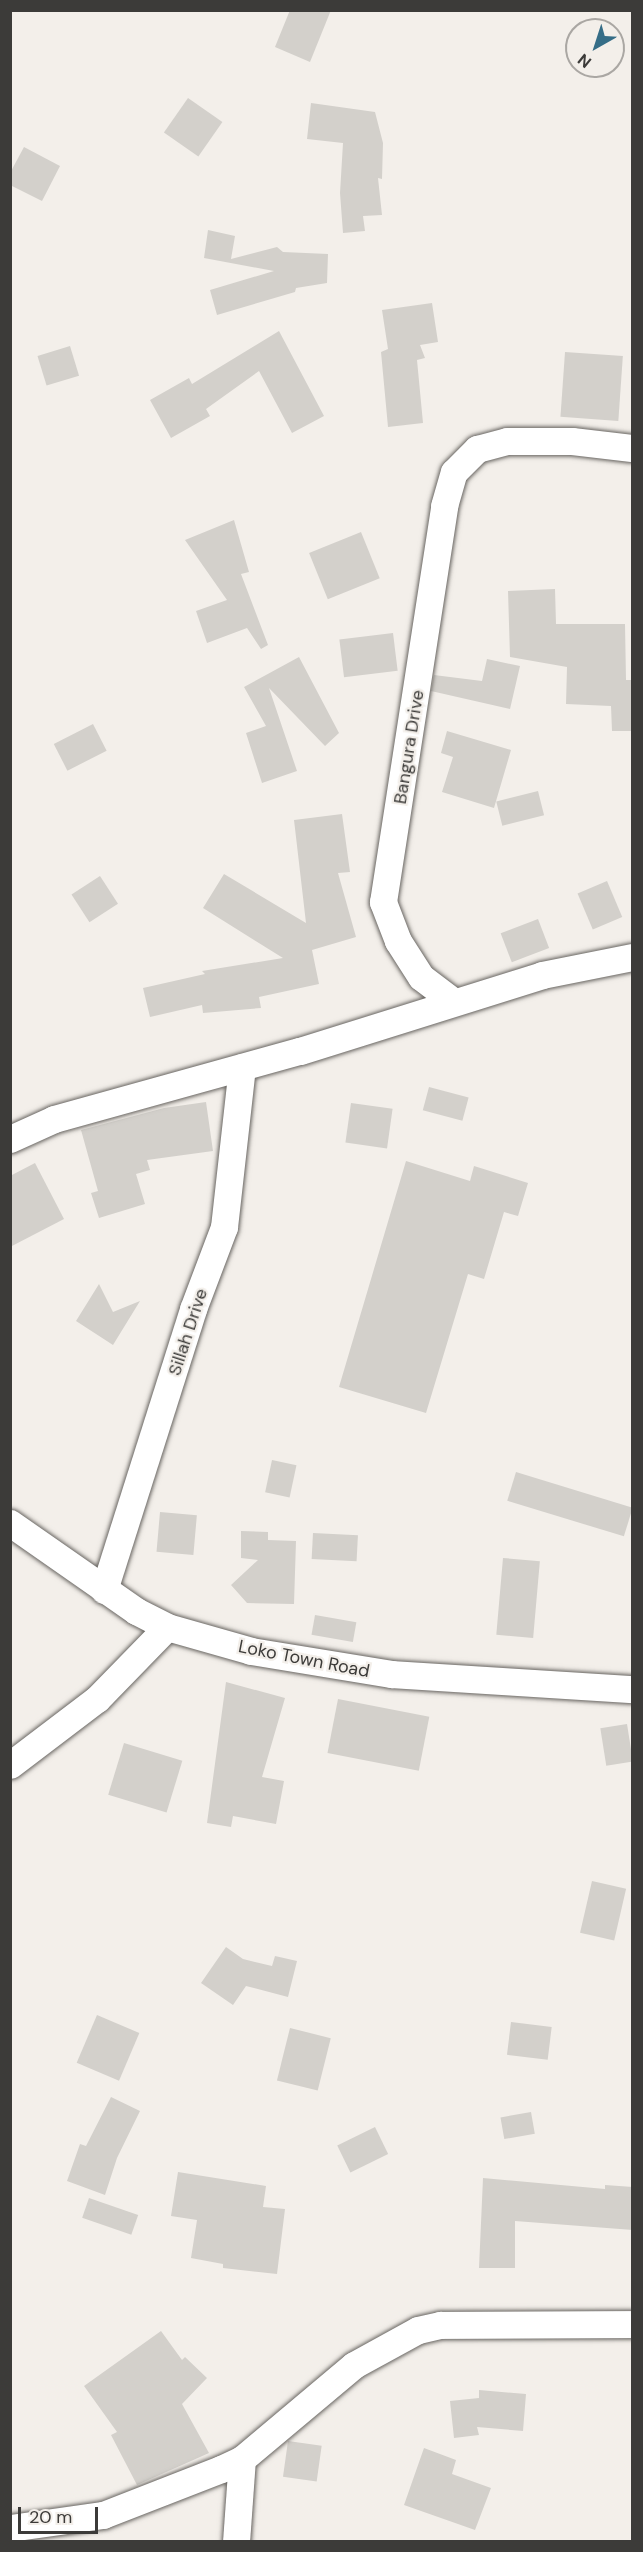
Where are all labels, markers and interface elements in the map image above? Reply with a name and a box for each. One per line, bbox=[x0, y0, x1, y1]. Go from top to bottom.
north arrow bbox=[565, 18, 625, 78]
text: N bbox=[573, 49, 596, 73]
street label: Bangura Drive bbox=[389, 688, 429, 806]
street label: Sillah Drive bbox=[164, 1286, 212, 1378]
street label: Loko Town Road bbox=[237, 1636, 371, 1682]
scale bar bbox=[21, 2495, 100, 2533]
text: 20 m bbox=[29, 2505, 72, 2529]

